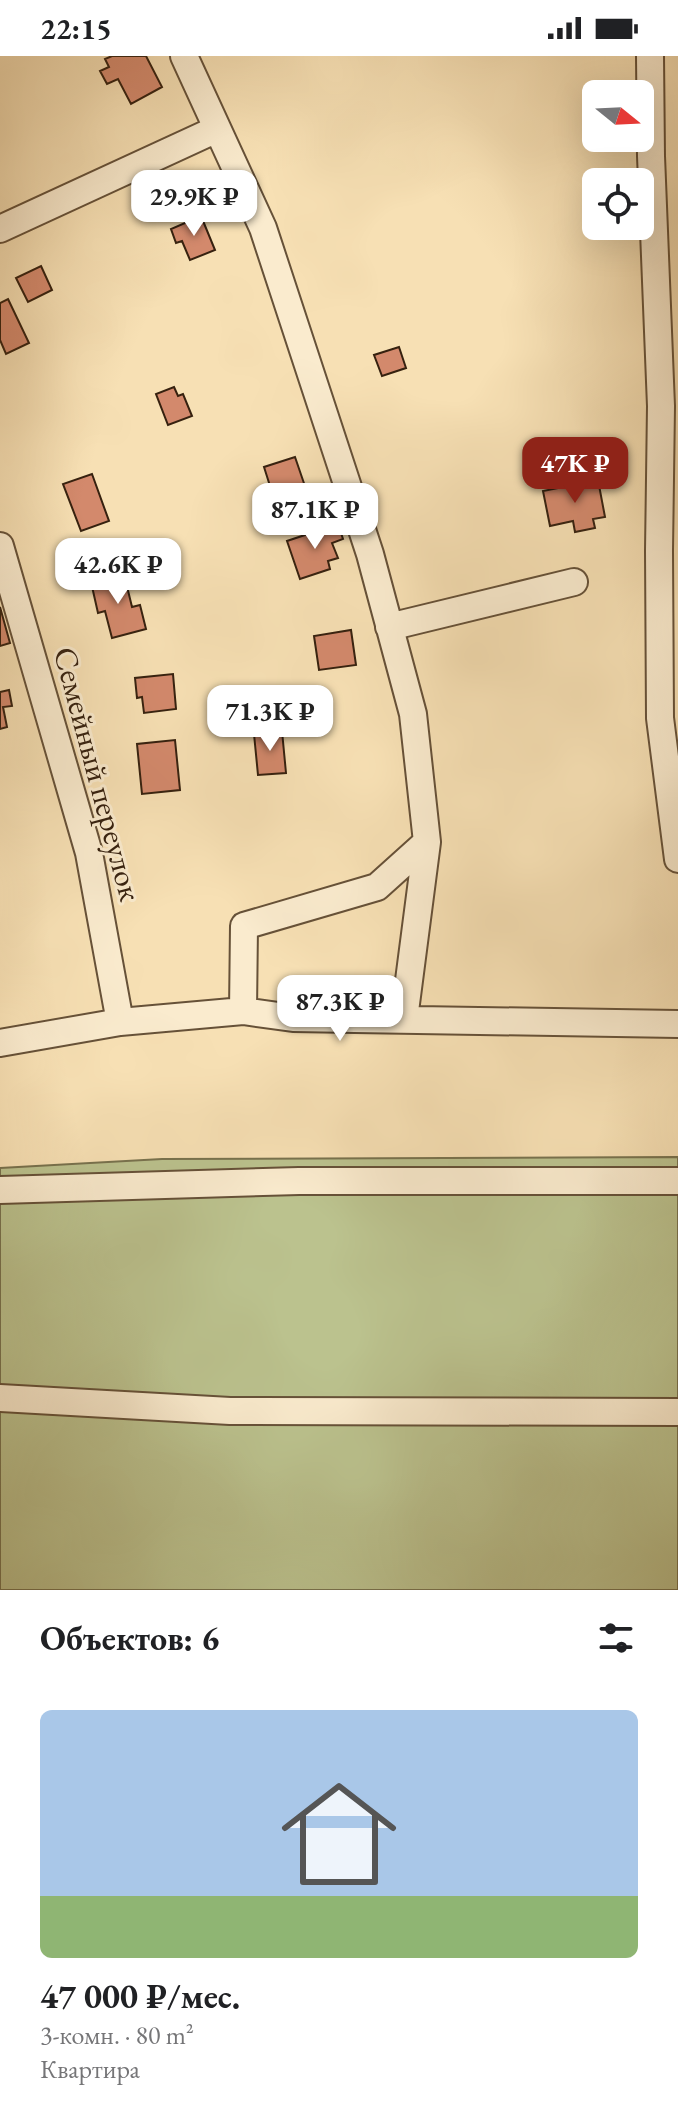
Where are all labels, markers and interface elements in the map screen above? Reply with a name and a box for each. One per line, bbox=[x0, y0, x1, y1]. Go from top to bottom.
text: 22:15 bbox=[40, 9, 112, 48]
north arrow bbox=[582, 80, 654, 152]
map controls bbox=[582, 80, 654, 240]
button: locate bbox=[582, 168, 654, 240]
pin: 29.9K ₽ bbox=[120, 170, 268, 238]
text: 29.9K ₽ bbox=[149, 179, 239, 213]
pin: 47K ₽ bbox=[519, 437, 631, 505]
text: 47K ₽ bbox=[540, 446, 610, 480]
pin: 87.1K ₽ bbox=[241, 483, 389, 551]
text: 87.1K ₽ bbox=[270, 492, 360, 526]
pin: 42.6K ₽ bbox=[44, 538, 192, 606]
text: 42.6K ₽ bbox=[73, 547, 163, 581]
street label: Семейный переулок bbox=[44, 642, 152, 906]
pin: 71.3K ₽ bbox=[196, 685, 344, 753]
text: 71.3K ₽ bbox=[225, 694, 315, 728]
pin: 87.3K ₽ bbox=[266, 975, 414, 1043]
text: 87.3K ₽ bbox=[295, 984, 385, 1018]
text: Объектов: 6 bbox=[40, 1616, 219, 1660]
icon: filters bbox=[594, 1616, 638, 1660]
icon: home bbox=[267, 1762, 411, 1906]
text: 47 000 ₽/мес. bbox=[40, 1974, 240, 2018]
text: 3-комн. · 80 m² bbox=[40, 2018, 194, 2052]
text: Квартира bbox=[40, 2052, 140, 2086]

